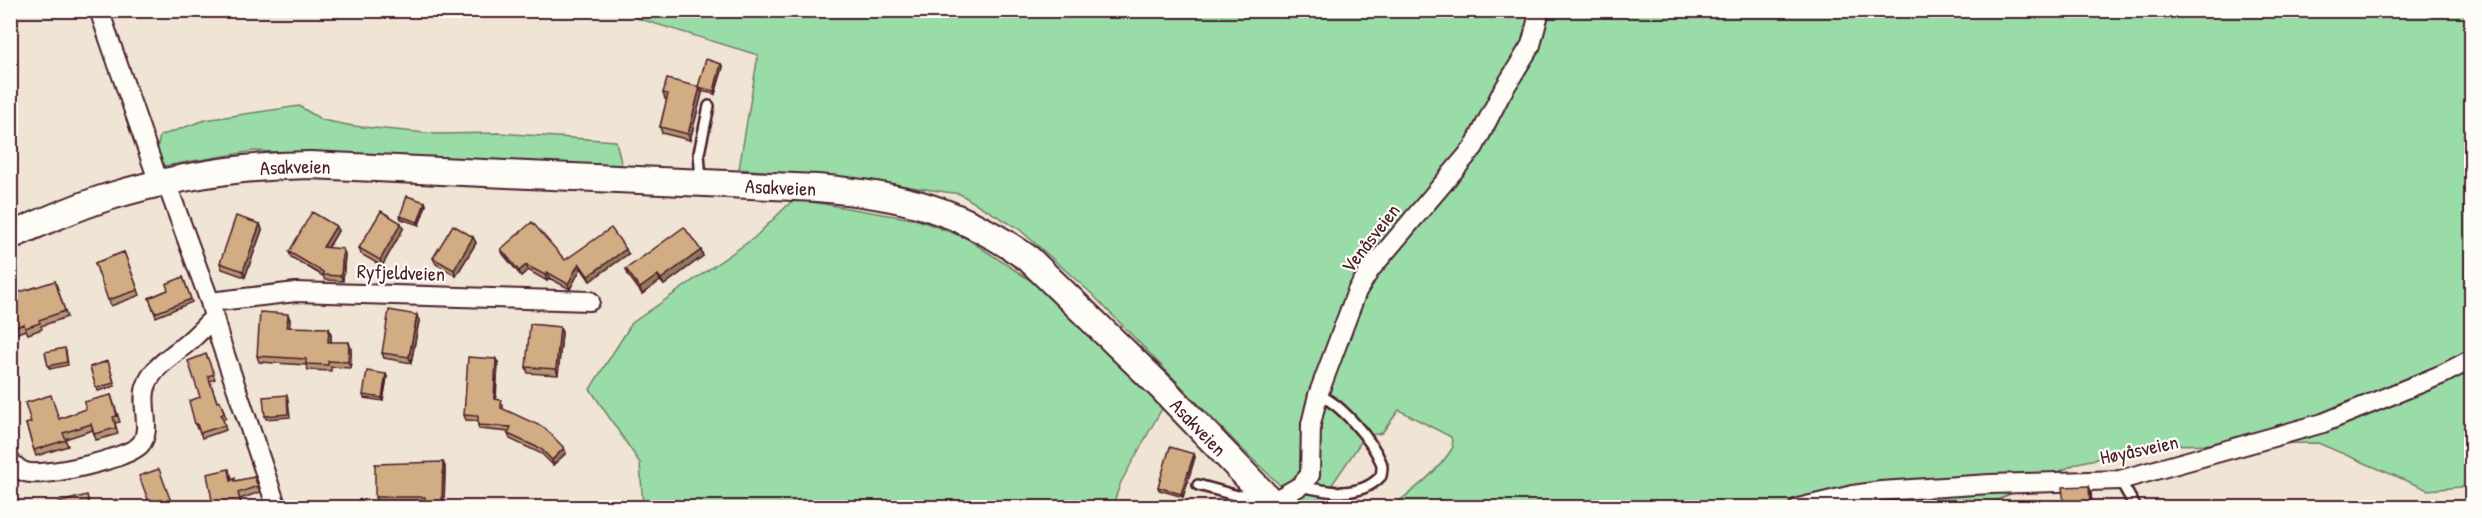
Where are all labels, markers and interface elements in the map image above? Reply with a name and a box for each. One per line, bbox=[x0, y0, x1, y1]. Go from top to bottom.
street label: Asakveien bbox=[259, 151, 331, 181]
street label: Asakveien bbox=[745, 171, 817, 201]
street label: Venåsveien bbox=[1334, 198, 1406, 278]
street label: Ryfjeldveien bbox=[357, 257, 445, 287]
street label: Asakveien bbox=[1165, 392, 1233, 462]
street label: Høyåsveien bbox=[2097, 428, 2181, 470]

